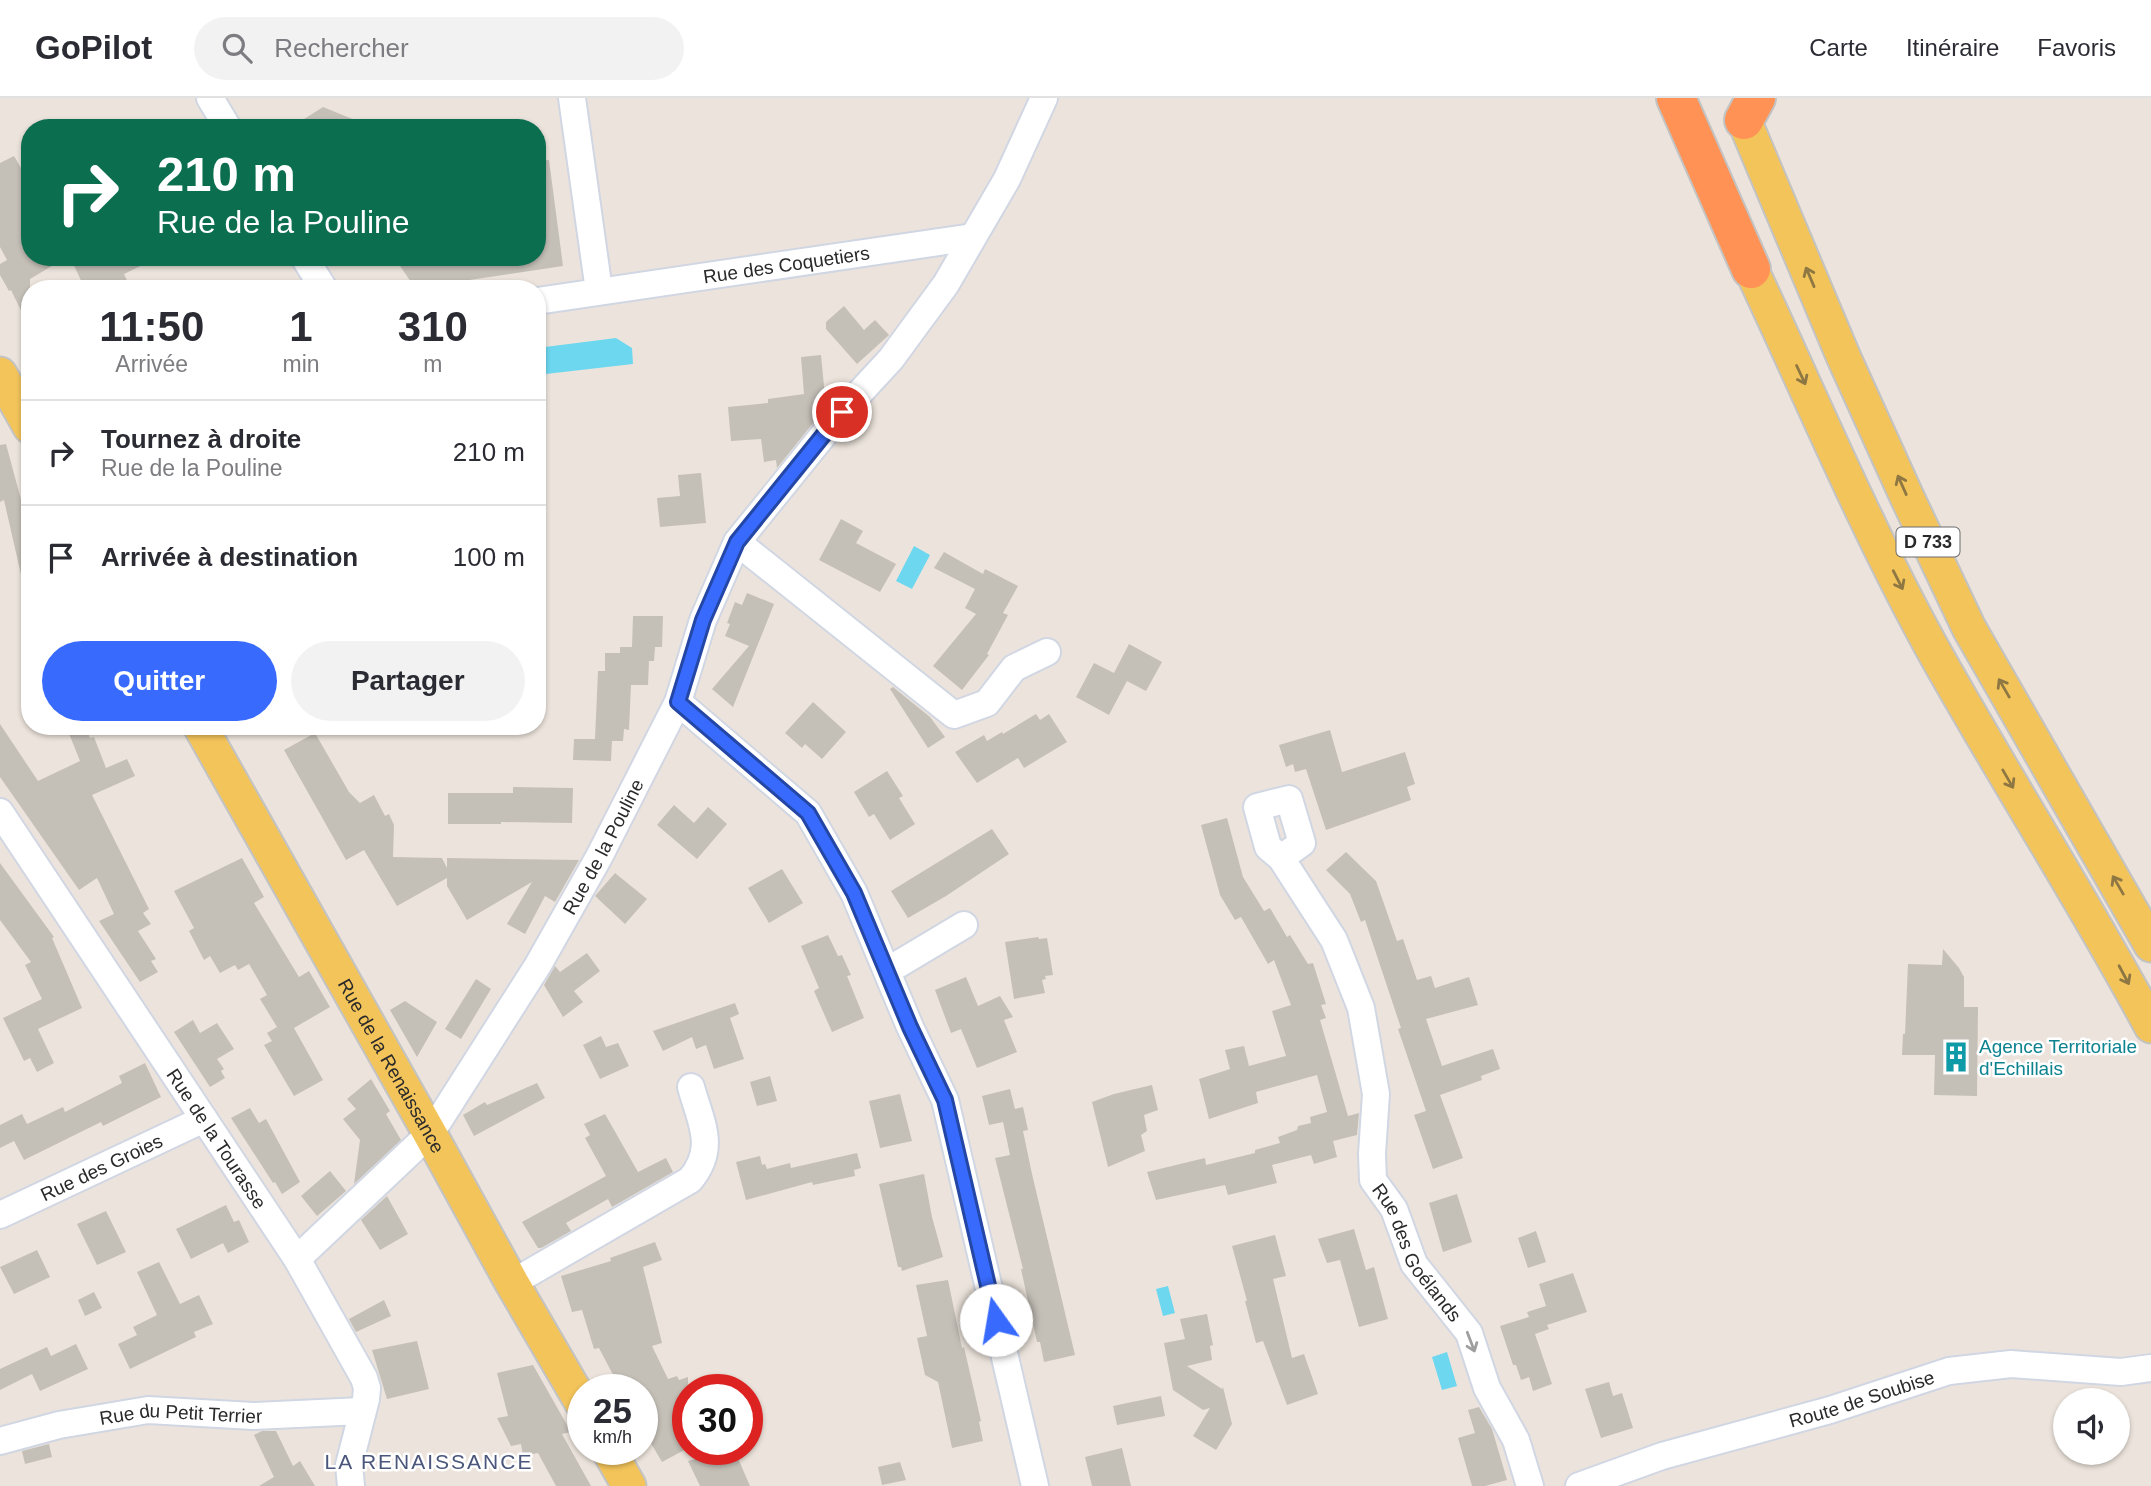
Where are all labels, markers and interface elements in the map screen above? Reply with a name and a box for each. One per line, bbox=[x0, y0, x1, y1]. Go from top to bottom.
search box bbox=[194, 17, 684, 80]
text: GoPilot bbox=[35, 29, 152, 66]
icon: search bbox=[218, 29, 256, 67]
text: Rechercher bbox=[274, 33, 409, 63]
text: Carte bbox=[1809, 34, 1868, 61]
text: Itinéraire bbox=[1906, 34, 1999, 61]
text: Favoris bbox=[2037, 34, 2116, 61]
icon: right bbox=[42, 147, 133, 238]
text: 210 m bbox=[157, 147, 296, 201]
text: Rue de la Pouline bbox=[157, 204, 410, 240]
street label: Rue des Coquetiers bbox=[702, 242, 871, 287]
one-way arrow bbox=[1803, 266, 1816, 288]
text: 11:50 bbox=[99, 303, 204, 350]
text: 1 bbox=[289, 303, 313, 350]
text: 310 bbox=[398, 303, 468, 350]
text: Arrivée bbox=[115, 351, 188, 377]
text: min bbox=[282, 351, 320, 377]
text: m bbox=[423, 351, 442, 377]
one-way arrow bbox=[1795, 364, 1808, 385]
pin bbox=[812, 382, 872, 442]
icon: arrive bbox=[823, 393, 861, 431]
text: Tournez à droite bbox=[101, 424, 301, 454]
icon: right bbox=[42, 434, 80, 472]
text: 210 m bbox=[453, 437, 525, 467]
text: Rue de la Pouline bbox=[101, 455, 283, 481]
one-way arrow bbox=[1895, 475, 1908, 496]
road number: D 733 bbox=[1896, 528, 1960, 556]
icon: arrive bbox=[42, 539, 80, 577]
text: Arrivée à destination bbox=[101, 542, 358, 572]
text: 100 m bbox=[453, 542, 525, 572]
one-way arrow bbox=[1891, 569, 1905, 590]
button: Quitter bbox=[42, 641, 277, 721]
button: Partager bbox=[291, 641, 525, 721]
one-way arrow bbox=[1997, 679, 2011, 699]
one-way arrow bbox=[2001, 769, 2015, 789]
street label: Rue de la Pouline bbox=[559, 776, 648, 918]
one-way arrow bbox=[2111, 876, 2125, 896]
one-way arrow bbox=[2117, 964, 2131, 985]
street label: Rue de la Renaissance bbox=[334, 975, 448, 1157]
place label: Agence Territoriale d'Echillais bbox=[1979, 1036, 2137, 1079]
building icon: Agence Territoriale d'Echillais bbox=[1939, 1040, 1973, 1074]
street label: Rue de la Tourasse bbox=[163, 1065, 271, 1213]
street label: Rue des Groies bbox=[37, 1130, 166, 1205]
street label: Rue des Goélands bbox=[1368, 1180, 1465, 1326]
position arrow bbox=[959, 1283, 1033, 1357]
one-way arrow bbox=[1465, 1330, 1478, 1352]
street label: Route de Soubise bbox=[1787, 1367, 1937, 1432]
speed limit sign: 30 bbox=[672, 1374, 763, 1465]
map controls bbox=[2053, 1388, 2130, 1465]
button: sound bbox=[2053, 1388, 2130, 1465]
text: 25 bbox=[593, 1391, 632, 1430]
street label: Rue du Petit Terrier bbox=[98, 1400, 263, 1429]
text: km/h bbox=[593, 1427, 632, 1447]
district label: LA RENAISSANCE bbox=[325, 1450, 533, 1473]

